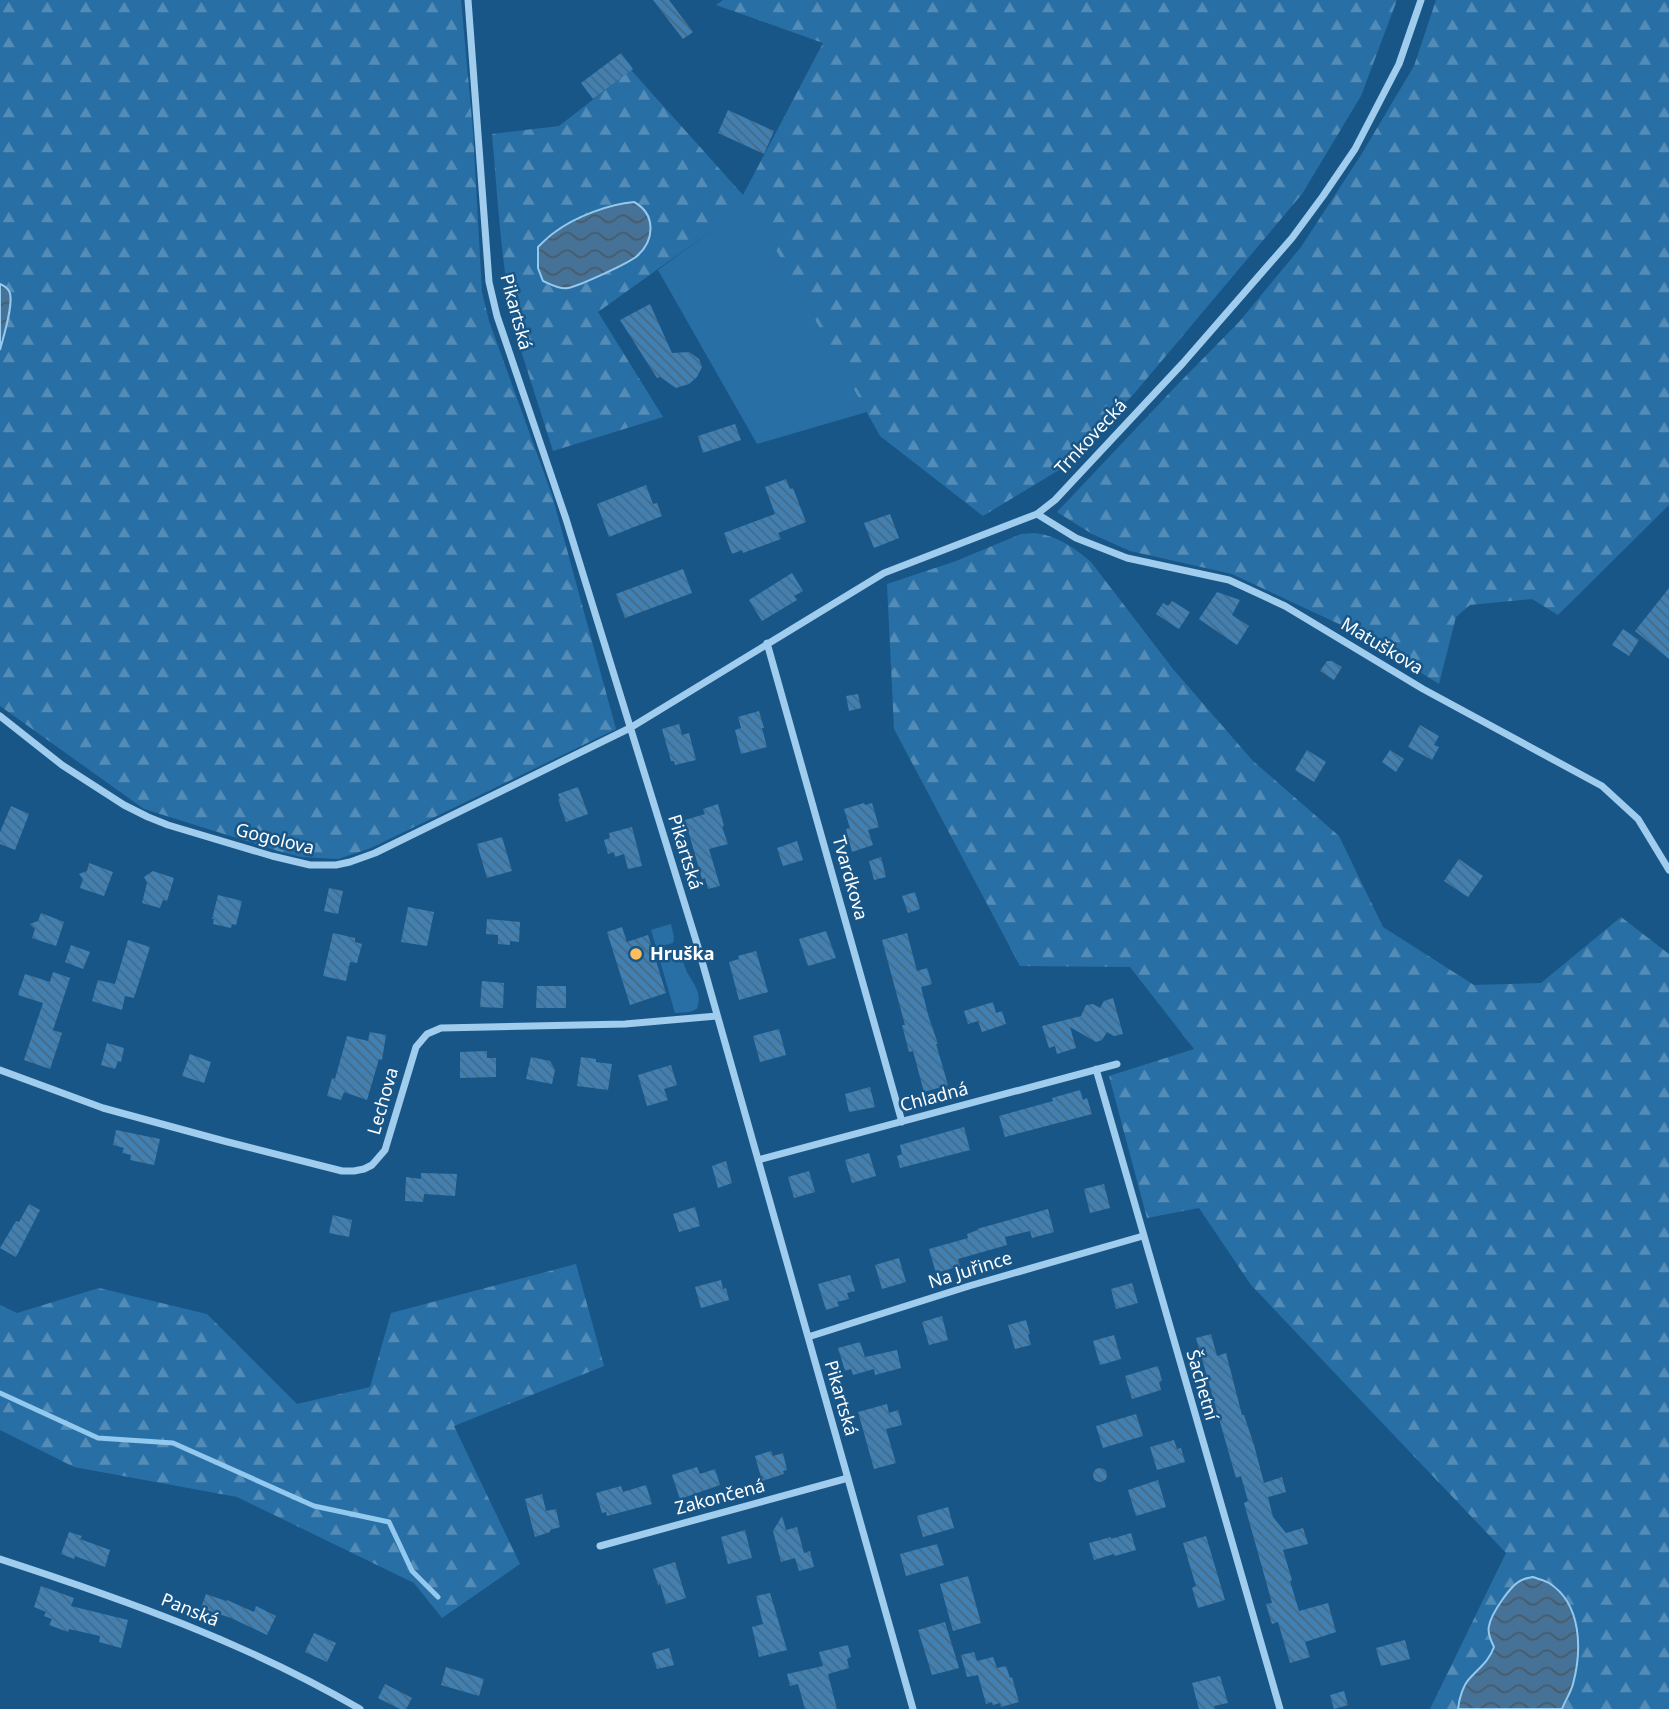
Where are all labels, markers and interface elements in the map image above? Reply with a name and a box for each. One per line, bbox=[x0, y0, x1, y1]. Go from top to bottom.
street label: Pikartská bbox=[495, 271, 539, 352]
street label: Trnkovecká bbox=[1049, 393, 1132, 479]
street label: Matuškova bbox=[1337, 611, 1428, 679]
street label: Pikartská bbox=[663, 811, 709, 892]
street label: Gogolova bbox=[233, 817, 317, 859]
street label: Tvardkova bbox=[828, 833, 874, 923]
place label: Hruška bbox=[650, 941, 715, 965]
marker: Hruška bbox=[628, 946, 644, 962]
street label: Lechova bbox=[361, 1064, 403, 1137]
street label: Chladná bbox=[897, 1075, 970, 1117]
street label: Na Juřince bbox=[925, 1245, 1015, 1293]
street label: Šachetní bbox=[1181, 1347, 1225, 1423]
street label: Pikartská bbox=[820, 1357, 864, 1438]
street label: Zakončená bbox=[672, 1473, 767, 1520]
street label: Panská bbox=[158, 1587, 223, 1632]

